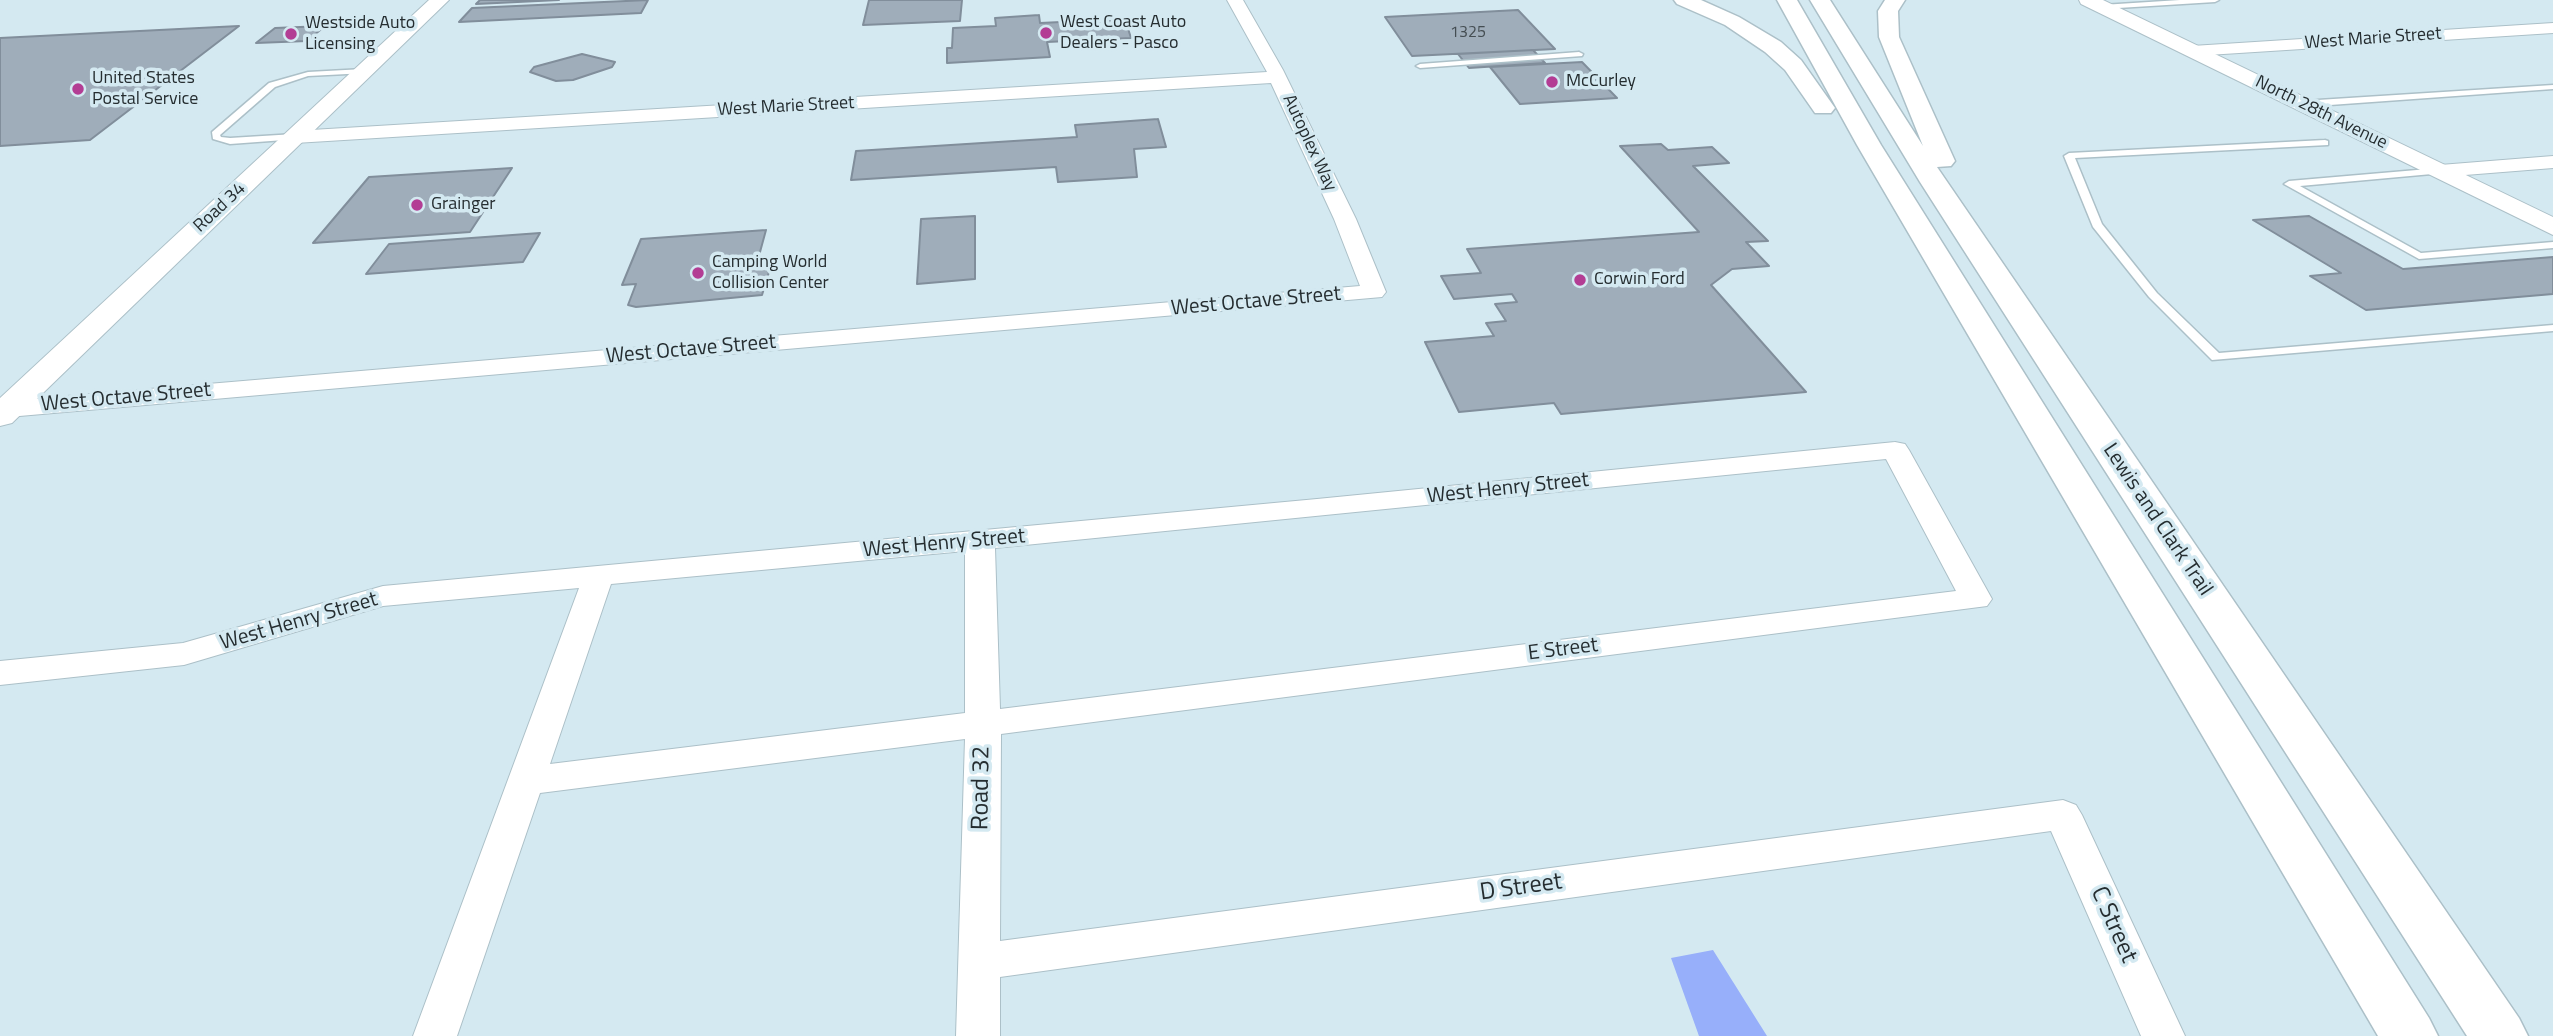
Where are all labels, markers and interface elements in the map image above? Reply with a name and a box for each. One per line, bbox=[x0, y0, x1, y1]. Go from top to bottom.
place label: West Coast Auto Dealers - Pasco bbox=[1060, 12, 1186, 54]
place label: Westside Auto Licensing bbox=[305, 13, 415, 56]
house number: 1325 bbox=[1450, 23, 1486, 43]
street label: West Marie Street bbox=[2304, 23, 2442, 55]
marker: West Coast Auto Dealers - Pasco bbox=[1038, 25, 1054, 41]
marker: Westside Auto Licensing bbox=[283, 26, 299, 42]
place label: United States Postal Service bbox=[92, 68, 198, 110]
place label: McCurley bbox=[1566, 71, 1636, 93]
street label: North 28th Avenue bbox=[2251, 72, 2391, 154]
marker: McCurley bbox=[1544, 74, 1560, 90]
marker: United States Postal Service bbox=[70, 81, 86, 97]
street label: Autoplex Way bbox=[1277, 91, 1341, 195]
street label: West Marie Street bbox=[717, 93, 855, 121]
street label: Road 34 bbox=[190, 179, 250, 237]
place label: Grainger bbox=[431, 194, 496, 216]
marker: Grainger bbox=[409, 197, 425, 213]
place label: Camping World Collision Center bbox=[712, 252, 829, 294]
marker: Camping World Collision Center bbox=[690, 265, 706, 281]
place label: Corwin Ford bbox=[1594, 269, 1685, 291]
marker: Corwin Ford bbox=[1572, 272, 1588, 288]
street label: West Octave Street bbox=[1170, 282, 1342, 322]
street label: West Octave Street bbox=[605, 330, 777, 370]
street label: West Octave Street bbox=[40, 378, 212, 418]
street label: Lewis and Clark Trail bbox=[2097, 439, 2217, 601]
street label: West Henry Street bbox=[1426, 468, 1590, 510]
street label: West Henry Street bbox=[862, 524, 1026, 564]
street label: West Henry Street bbox=[217, 587, 381, 657]
street label: E Street bbox=[1527, 633, 1599, 667]
street label: Road 32 bbox=[967, 746, 997, 830]
street label: D Street bbox=[1478, 868, 1564, 908]
street label: C Street bbox=[2084, 883, 2142, 967]

